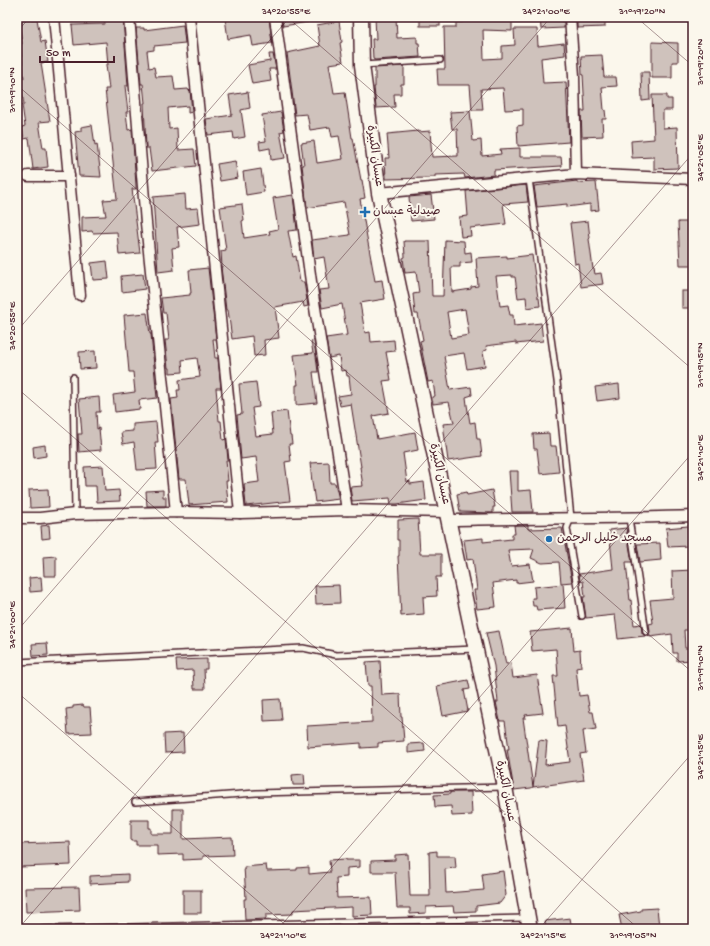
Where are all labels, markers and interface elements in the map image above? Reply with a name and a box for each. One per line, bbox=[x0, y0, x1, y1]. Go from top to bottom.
text: 34°20'55"E bbox=[261, 6, 311, 18]
text: 34°21'00"E bbox=[521, 6, 571, 18]
text: 31°19'20"N bbox=[618, 6, 666, 18]
scale bar bbox=[40, 38, 114, 64]
text: 31°19'20"N bbox=[695, 38, 707, 86]
text: 50 m bbox=[46, 47, 71, 61]
text: 31°19'10"N bbox=[7, 67, 19, 114]
street label: عبسان الكبيرة bbox=[363, 124, 385, 188]
text: 34°21'05"E bbox=[695, 134, 707, 183]
place label: صيدلية عبسان bbox=[373, 205, 440, 219]
marker: صيدلية عبسان bbox=[360, 207, 370, 217]
text: 34°20'55"E bbox=[7, 301, 19, 351]
text: 31°19'15"N bbox=[695, 342, 707, 389]
text: 34°21'10"E bbox=[695, 434, 707, 482]
street label: عبسان الكبيرة bbox=[426, 442, 452, 506]
place label: مسجد خليل الرحمن bbox=[557, 531, 652, 546]
marker: مسجد خليل الرحمن bbox=[544, 534, 554, 544]
text: 34°21'00"E bbox=[7, 600, 19, 650]
text: 31°19'10"N bbox=[695, 645, 707, 692]
text: 34°21'15"E bbox=[695, 733, 707, 781]
street label: عبسان الكبيرة bbox=[492, 759, 518, 823]
text: 34°21'10"E bbox=[259, 930, 307, 942]
text: 34°21'15"E bbox=[519, 930, 567, 942]
text: 31°19'05"N bbox=[609, 930, 657, 942]

